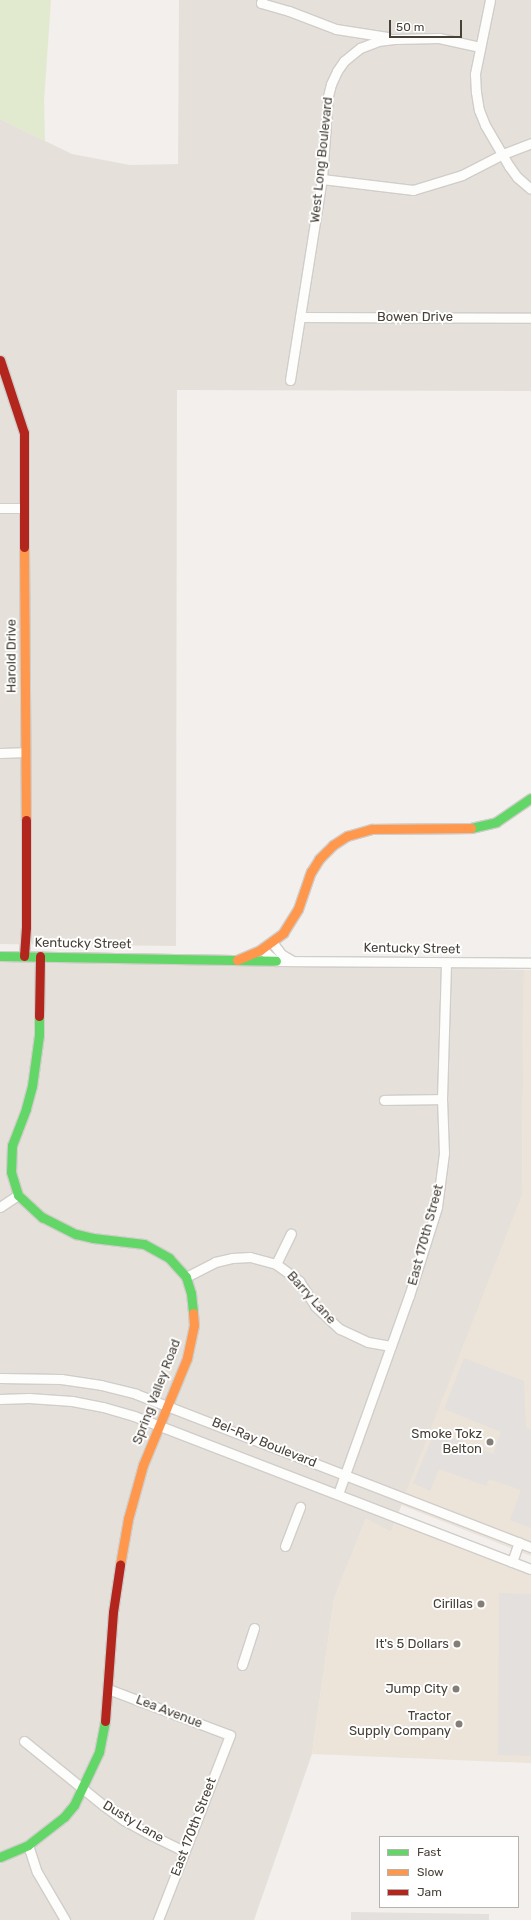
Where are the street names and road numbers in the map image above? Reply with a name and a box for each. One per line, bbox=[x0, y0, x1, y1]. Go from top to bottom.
street label: West Long Boulevard bbox=[308, 96, 336, 224]
street label: Bowen Drive bbox=[377, 309, 453, 325]
street label: Harold Drive bbox=[4, 619, 20, 693]
street label: Kentucky Street bbox=[34, 935, 132, 953]
street label: Kentucky Street bbox=[363, 940, 461, 958]
street label: East 170th Street bbox=[405, 1183, 447, 1287]
street label: Barry Lane bbox=[283, 1268, 339, 1328]
street label: Spring Valley Road bbox=[130, 1337, 184, 1447]
street label: Bel-Ray Boulevard bbox=[209, 1415, 319, 1471]
street label: Lea Avenue bbox=[133, 1692, 205, 1732]
street label: East 170th Street bbox=[168, 1776, 220, 1878]
street label: Dusty Lane bbox=[100, 1798, 166, 1846]

